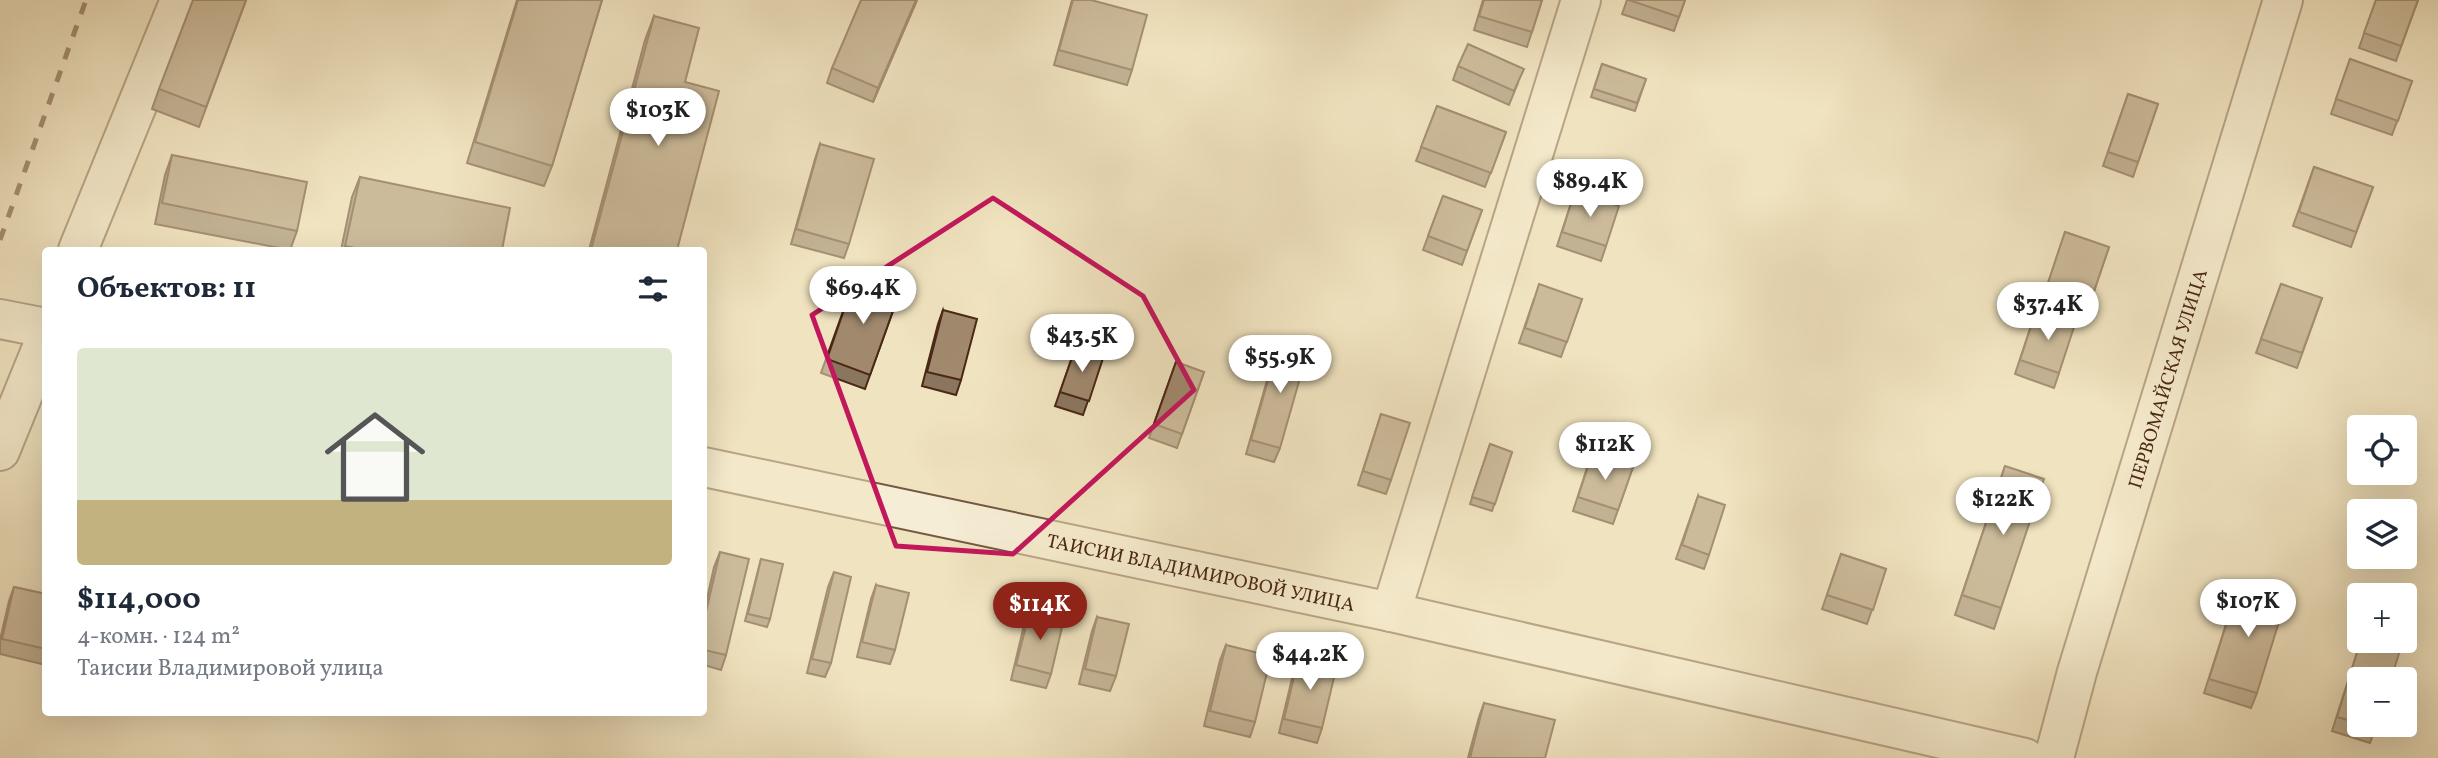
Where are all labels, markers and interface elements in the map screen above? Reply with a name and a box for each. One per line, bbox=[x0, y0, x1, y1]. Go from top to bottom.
pin: $103K bbox=[609, 88, 707, 148]
text: $103K bbox=[626, 95, 690, 127]
pin: $89.4K bbox=[1533, 160, 1647, 219]
text: $89.4K bbox=[1552, 166, 1628, 198]
pin: $69.4K bbox=[806, 266, 920, 326]
street label: ПЕРВОМАЙСКАЯ УЛИЦА bbox=[2123, 266, 2215, 492]
text: Объектов: 11 bbox=[77, 268, 256, 310]
icon: filters bbox=[634, 270, 672, 308]
text: $69.4K bbox=[825, 273, 901, 305]
pin: $37.4K bbox=[1991, 282, 2105, 342]
text: $37.4K bbox=[2013, 289, 2083, 321]
pin: $43.5K bbox=[1025, 314, 1139, 374]
text: $43.5K bbox=[1046, 321, 1118, 353]
pin: $55.9K bbox=[1223, 336, 1337, 395]
text: $55.9K bbox=[1245, 342, 1315, 374]
icon: home bbox=[312, 394, 438, 520]
map controls bbox=[2347, 415, 2417, 737]
button: locate bbox=[2347, 415, 2417, 485]
pin: $112K bbox=[1556, 422, 1654, 482]
text: $112K bbox=[1575, 429, 1635, 461]
pin: $122K bbox=[1954, 477, 2052, 537]
text: $122K bbox=[1972, 484, 2034, 516]
button: layers bbox=[2347, 499, 2417, 569]
street label: ТАИСИИ ВЛАДИМИРОВОЙ УЛИЦА bbox=[1044, 529, 1357, 619]
text: $114,000 bbox=[77, 579, 201, 621]
pin: $107K bbox=[2199, 580, 2297, 639]
pin: $114K bbox=[991, 582, 1089, 642]
button: + bbox=[2347, 583, 2417, 653]
text: $107K bbox=[2216, 586, 2280, 618]
text: $114K bbox=[1009, 589, 1071, 621]
text: 4-комн. · 124 m² bbox=[77, 621, 240, 653]
pin: $44.2K bbox=[1253, 632, 1367, 692]
text: $44.2K bbox=[1272, 639, 1348, 671]
text: Таисии Владимировой улица bbox=[77, 653, 384, 685]
button: − bbox=[2347, 667, 2417, 737]

